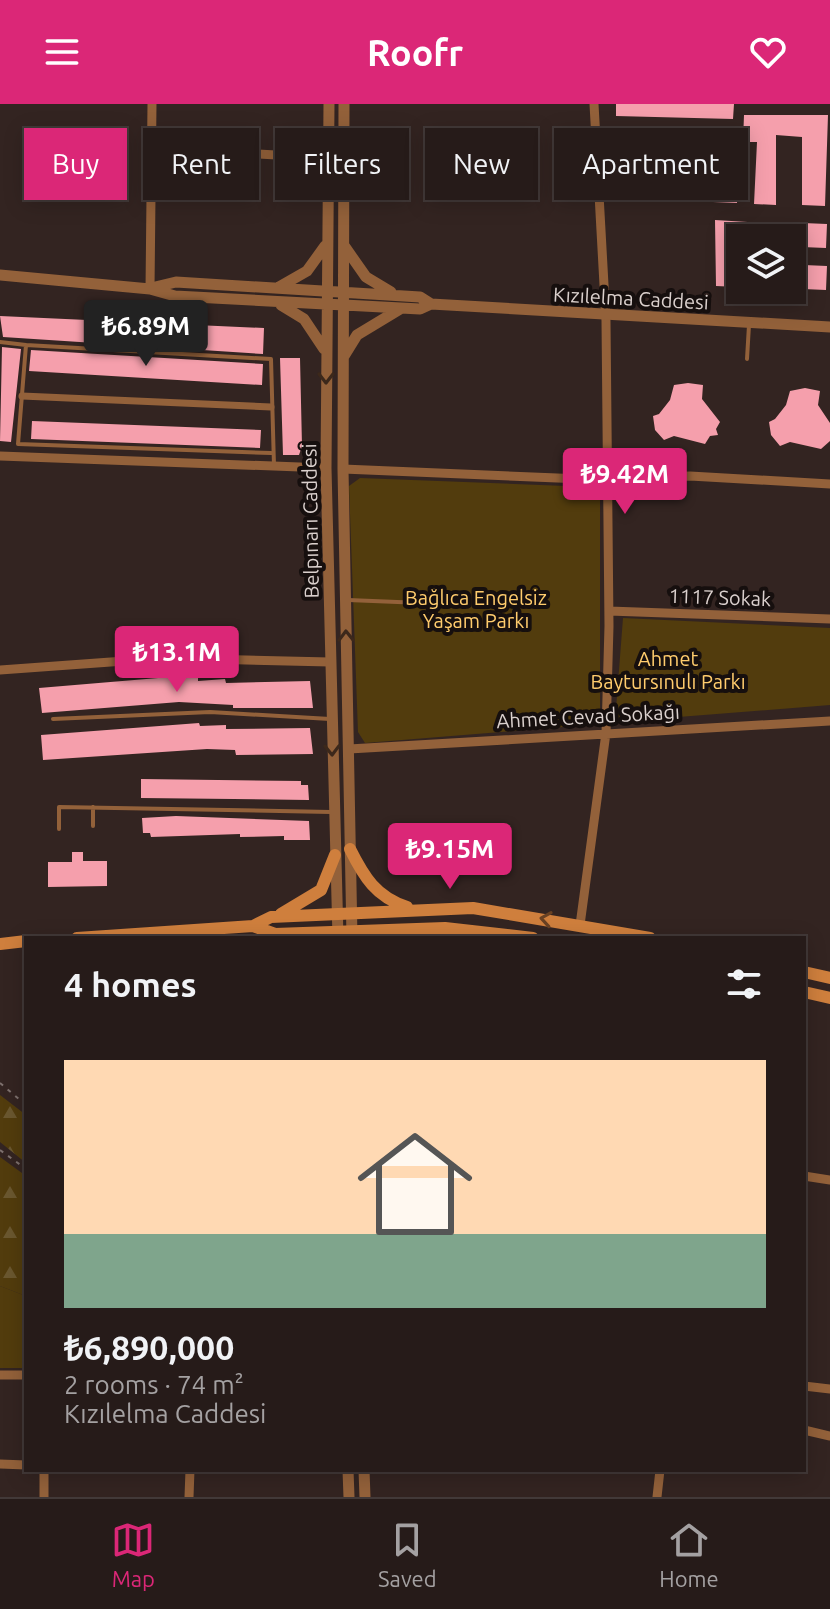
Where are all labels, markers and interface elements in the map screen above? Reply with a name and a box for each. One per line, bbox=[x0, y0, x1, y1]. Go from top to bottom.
icon: menu bbox=[40, 30, 84, 74]
icon: heart bbox=[746, 30, 790, 74]
text: Roofr bbox=[367, 32, 463, 73]
chip: Buy bbox=[24, 128, 127, 200]
chip: Rent bbox=[143, 128, 259, 200]
chip: Filters bbox=[275, 128, 409, 200]
chip: New bbox=[425, 128, 538, 200]
chip: Apartment bbox=[554, 128, 748, 200]
map controls bbox=[726, 224, 806, 304]
button: layers bbox=[726, 224, 806, 304]
street label: Kızılelma Caddesi bbox=[553, 282, 709, 314]
pin: ₺6.89M bbox=[81, 300, 211, 368]
text: ₺6.89M bbox=[102, 311, 190, 340]
one-way arrow bbox=[317, 372, 334, 385]
street label: Belpınarı Caddesi bbox=[297, 443, 323, 599]
pin: ₺9.42M bbox=[560, 448, 690, 516]
text: ₺9.42M bbox=[581, 459, 669, 488]
street label: 1117 Sokak bbox=[668, 584, 772, 610]
park label: Bağlıca Engelsiz Yaşam Parkı bbox=[405, 586, 547, 632]
pin: ₺13.1M bbox=[112, 626, 242, 694]
one-way arrow bbox=[338, 629, 355, 642]
text: ₺13.1M bbox=[133, 637, 221, 666]
park label: Ahmet Baytursınulı Parkı bbox=[590, 647, 746, 693]
street label: Ahmet Cevad Sokağı bbox=[496, 700, 680, 732]
one-way arrow bbox=[324, 744, 341, 757]
pin: ₺9.15M bbox=[385, 823, 515, 891]
text: ₺9.15M bbox=[406, 834, 494, 863]
one-way arrow bbox=[539, 911, 553, 928]
icon: filters bbox=[722, 962, 766, 1006]
text: 4 homes bbox=[64, 965, 197, 1003]
icon: home bbox=[343, 1112, 487, 1256]
text: ₺6,890,000 bbox=[64, 1328, 234, 1366]
text: 2 rooms · 74 m² bbox=[64, 1370, 244, 1399]
text: Kızılelma Caddesi bbox=[64, 1399, 266, 1428]
tab: Map bbox=[111, 1518, 155, 1591]
tab: Saved bbox=[378, 1518, 437, 1591]
tab: Home bbox=[659, 1518, 719, 1591]

